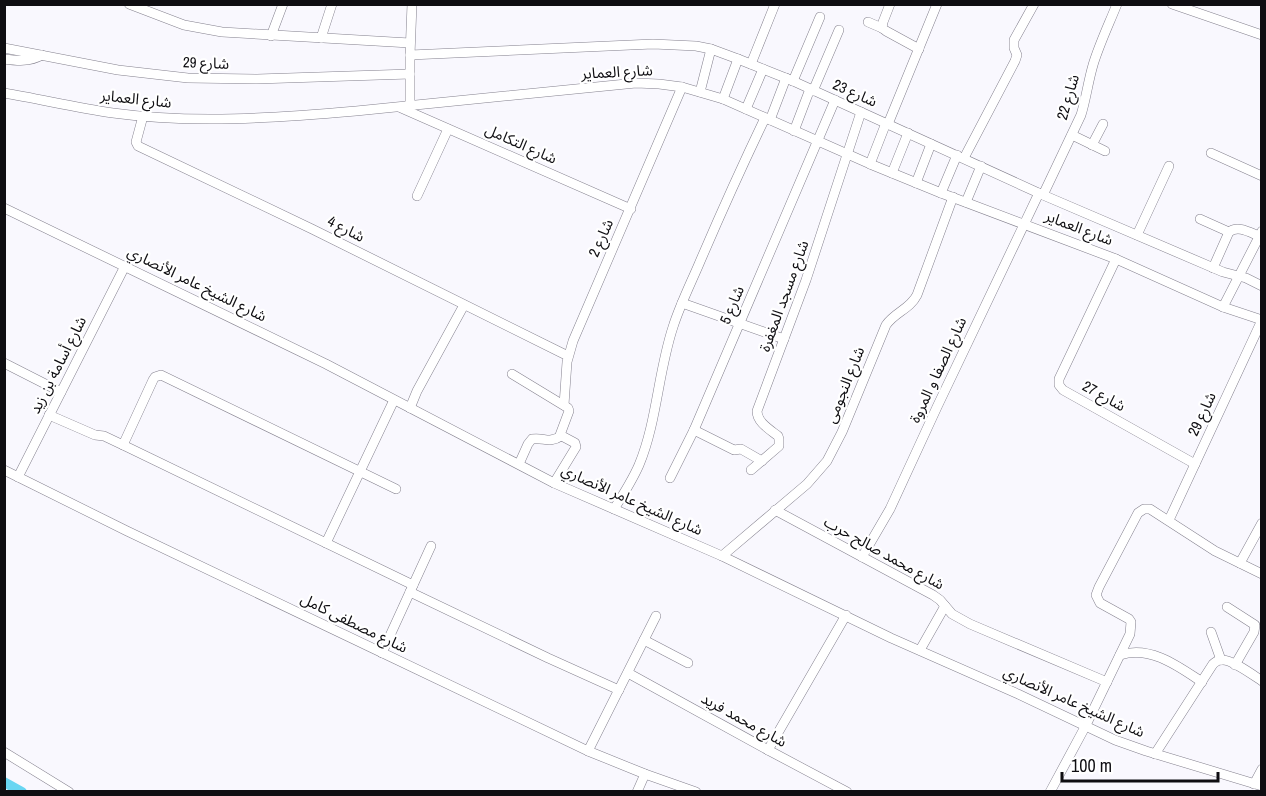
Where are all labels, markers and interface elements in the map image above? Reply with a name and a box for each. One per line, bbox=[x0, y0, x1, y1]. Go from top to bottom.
street label: شارع 29 bbox=[182, 51, 230, 76]
street label: شارع العماير bbox=[580, 59, 654, 86]
street label: شارع 22 bbox=[1051, 71, 1086, 123]
street label: شارع 23 bbox=[829, 74, 881, 113]
street label: شارع العماير bbox=[98, 84, 173, 115]
street label: شارع التكامل bbox=[481, 118, 561, 171]
street label: شارع العماير bbox=[1040, 205, 1116, 252]
street label: شارع 4 bbox=[323, 210, 369, 249]
street label: شارع 2 bbox=[583, 215, 620, 261]
street label: شارع مسجد المغفرة bbox=[754, 237, 815, 355]
street label: شارع الشيخ عامر الأنصاري bbox=[123, 241, 271, 328]
street label: شارع 5 bbox=[714, 282, 751, 328]
street label: شارع أسامة بن زيد bbox=[24, 312, 93, 418]
street label: شارع الصفا و المروة bbox=[904, 313, 973, 427]
street label: شارع النجومى bbox=[820, 343, 871, 427]
street label: شارع 27 bbox=[1078, 375, 1130, 418]
street label: شارع 29 bbox=[1182, 388, 1223, 440]
street label: شارع الشيخ عامر الأنصاري bbox=[557, 459, 706, 542]
street label: شارع محمد صالح حرب bbox=[819, 511, 948, 596]
street label: شارع مصطفى كامل bbox=[296, 588, 411, 659]
street label: شارع الشيخ عامر الأنصاري bbox=[999, 661, 1148, 744]
street label: شارع محمد فريد bbox=[697, 687, 791, 754]
scale bar bbox=[1062, 745, 1218, 783]
text: 100 m bbox=[1071, 753, 1112, 778]

